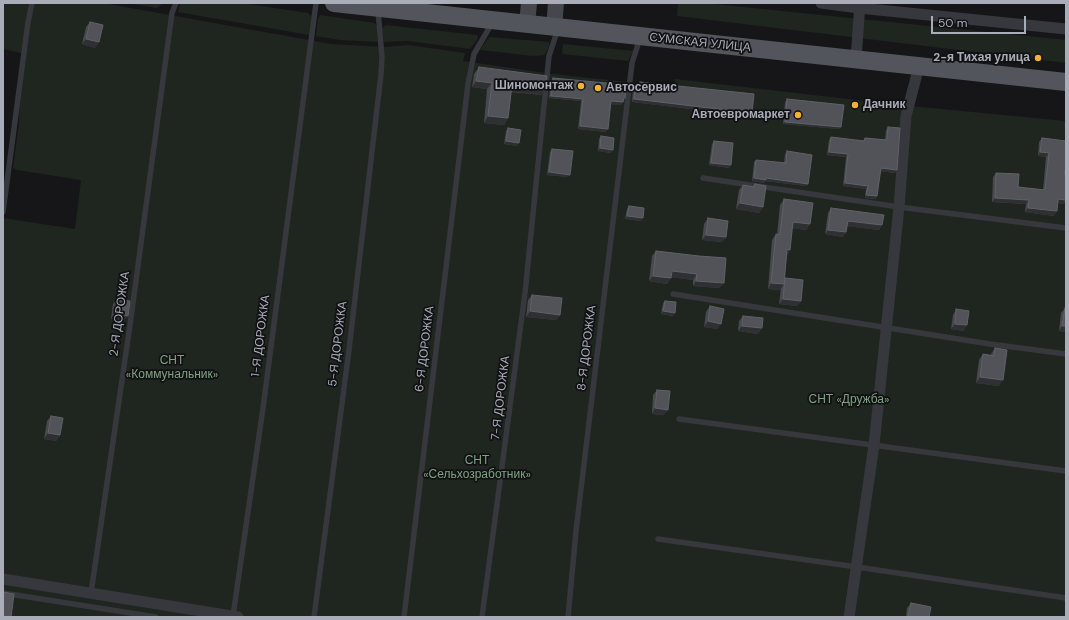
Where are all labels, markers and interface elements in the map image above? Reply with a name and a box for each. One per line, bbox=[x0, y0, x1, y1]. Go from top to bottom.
scale bar bbox=[933, 8, 1028, 34]
text: 50 m bbox=[938, 15, 967, 31]
street label: СУМСКАЯ УЛИЦА bbox=[649, 31, 751, 55]
place label: 2-я Тихая улица bbox=[933, 51, 1030, 65]
marker: 2-я Тихая улица bbox=[1033, 53, 1043, 63]
place label: Шиномонтаж bbox=[495, 79, 573, 93]
marker: Шиномонтаж bbox=[576, 81, 586, 91]
place label: Автосервис bbox=[606, 81, 677, 95]
marker: Автосервис bbox=[593, 83, 603, 93]
place label: Дачник bbox=[863, 98, 906, 112]
marker: Дачник bbox=[850, 100, 860, 110]
place label: Автоевромаркет bbox=[691, 108, 790, 122]
marker: Автоевромаркет bbox=[793, 110, 803, 120]
street label: 2-Я ДОРОЖКА bbox=[107, 271, 133, 357]
street label: 1-Я ДОРОЖКА bbox=[249, 294, 273, 378]
street label: 5-Я ДОРОЖКА bbox=[326, 300, 350, 388]
street label: 8-Я ДОРОЖКА bbox=[575, 304, 599, 392]
street label: 6-Я ДОРОЖКА bbox=[413, 305, 437, 393]
park label: СНТ «Коммунальник» bbox=[126, 354, 218, 382]
street label: 7-Я ДОРОЖКА bbox=[489, 355, 513, 441]
park label: СНТ «Дружба» bbox=[809, 393, 889, 407]
park label: СНТ «Сельхозработник» bbox=[423, 454, 531, 482]

